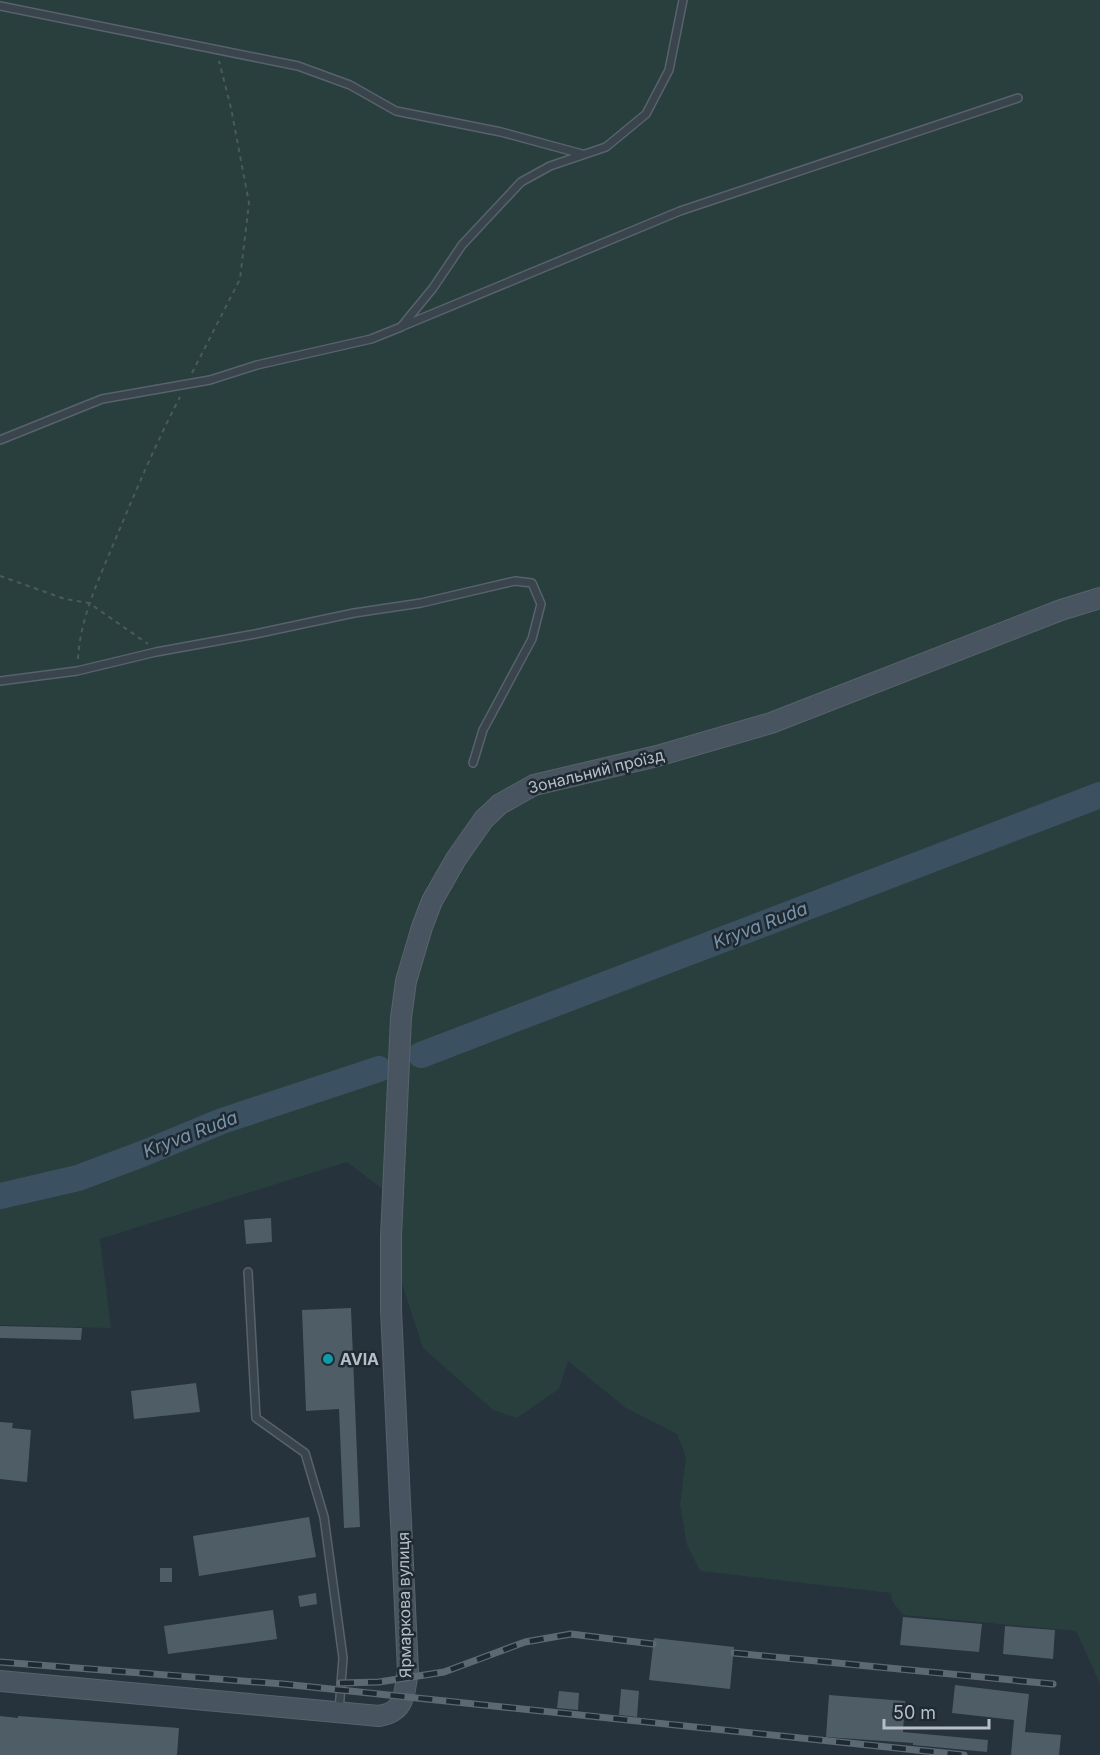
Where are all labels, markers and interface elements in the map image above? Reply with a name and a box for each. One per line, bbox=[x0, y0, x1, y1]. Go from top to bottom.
street label: Зональний проїзд bbox=[526, 744, 666, 798]
water label: Kryva Ruda bbox=[710, 897, 810, 953]
water label: Kryva Ruda bbox=[140, 1106, 240, 1162]
place label: AVIA bbox=[340, 1349, 379, 1369]
marker: AVIA bbox=[321, 1352, 335, 1366]
street label: Ярмаркова вулиця bbox=[393, 1532, 415, 1678]
scale bar bbox=[884, 1692, 989, 1730]
text: 50 m bbox=[893, 1702, 936, 1723]

